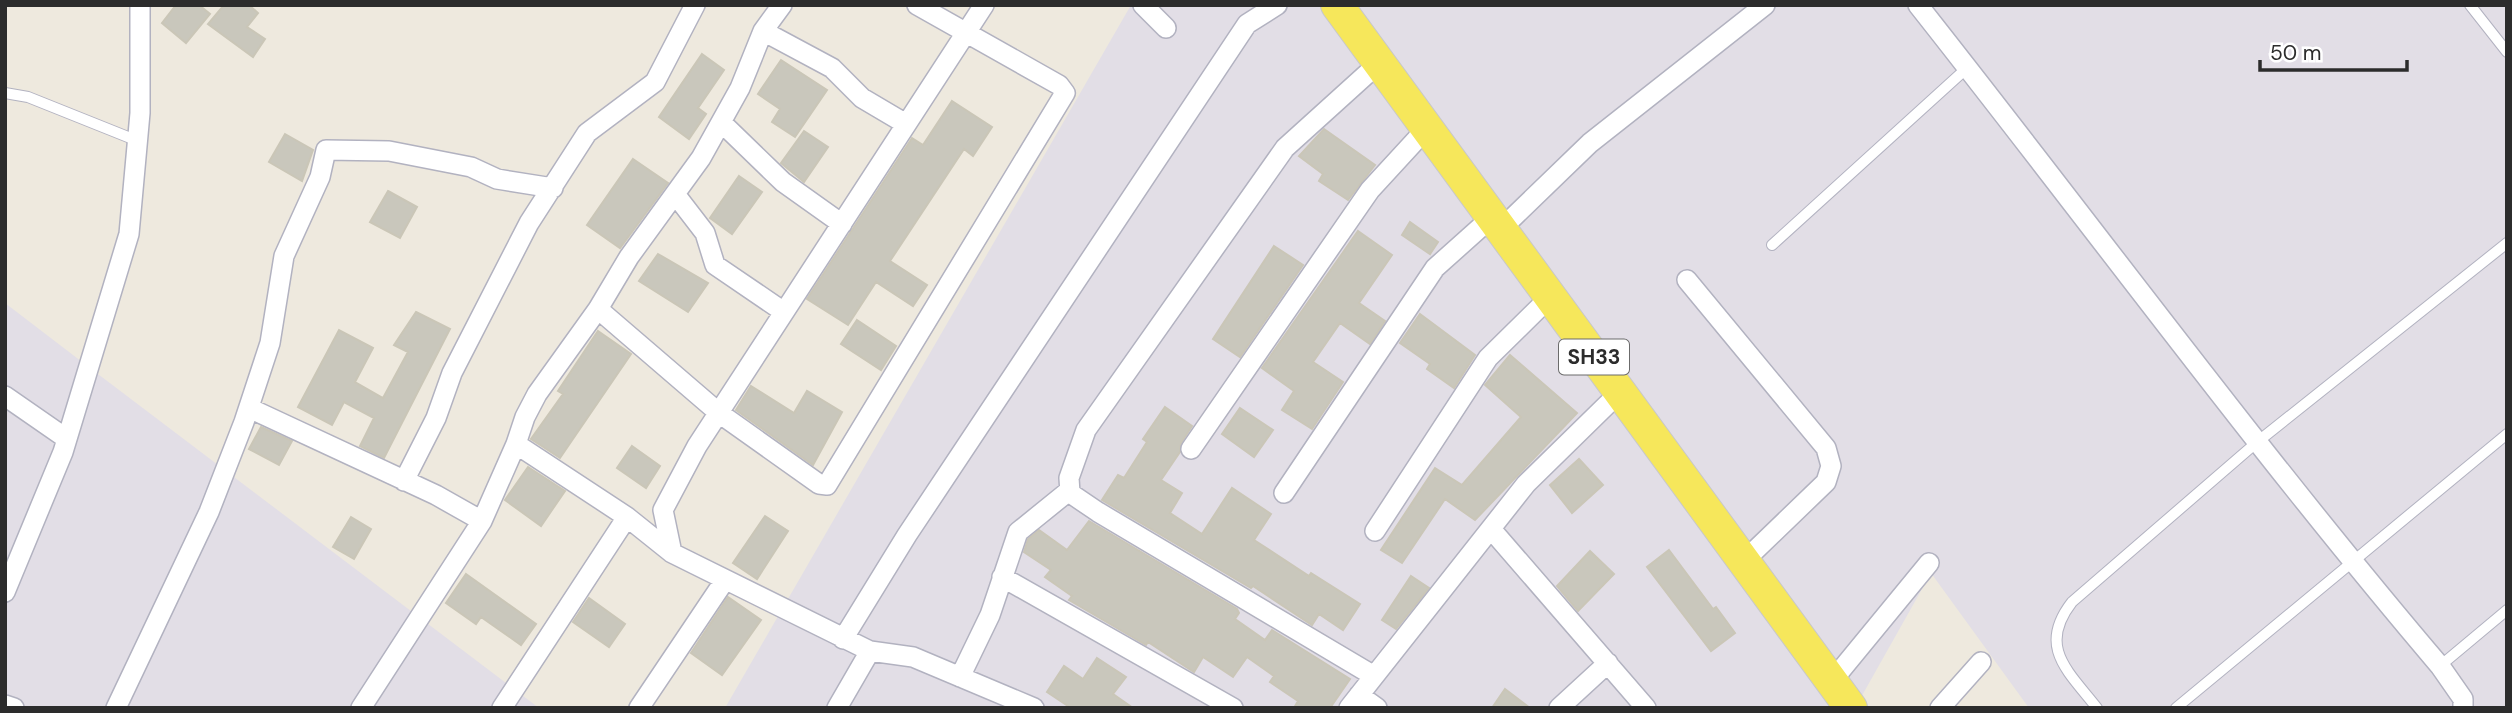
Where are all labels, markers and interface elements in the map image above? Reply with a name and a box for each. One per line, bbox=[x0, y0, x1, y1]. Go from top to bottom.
scale bar bbox=[2260, 28, 2407, 72]
text: 50 m bbox=[2270, 39, 2321, 67]
road number: SH33 bbox=[1559, 340, 1629, 374]

